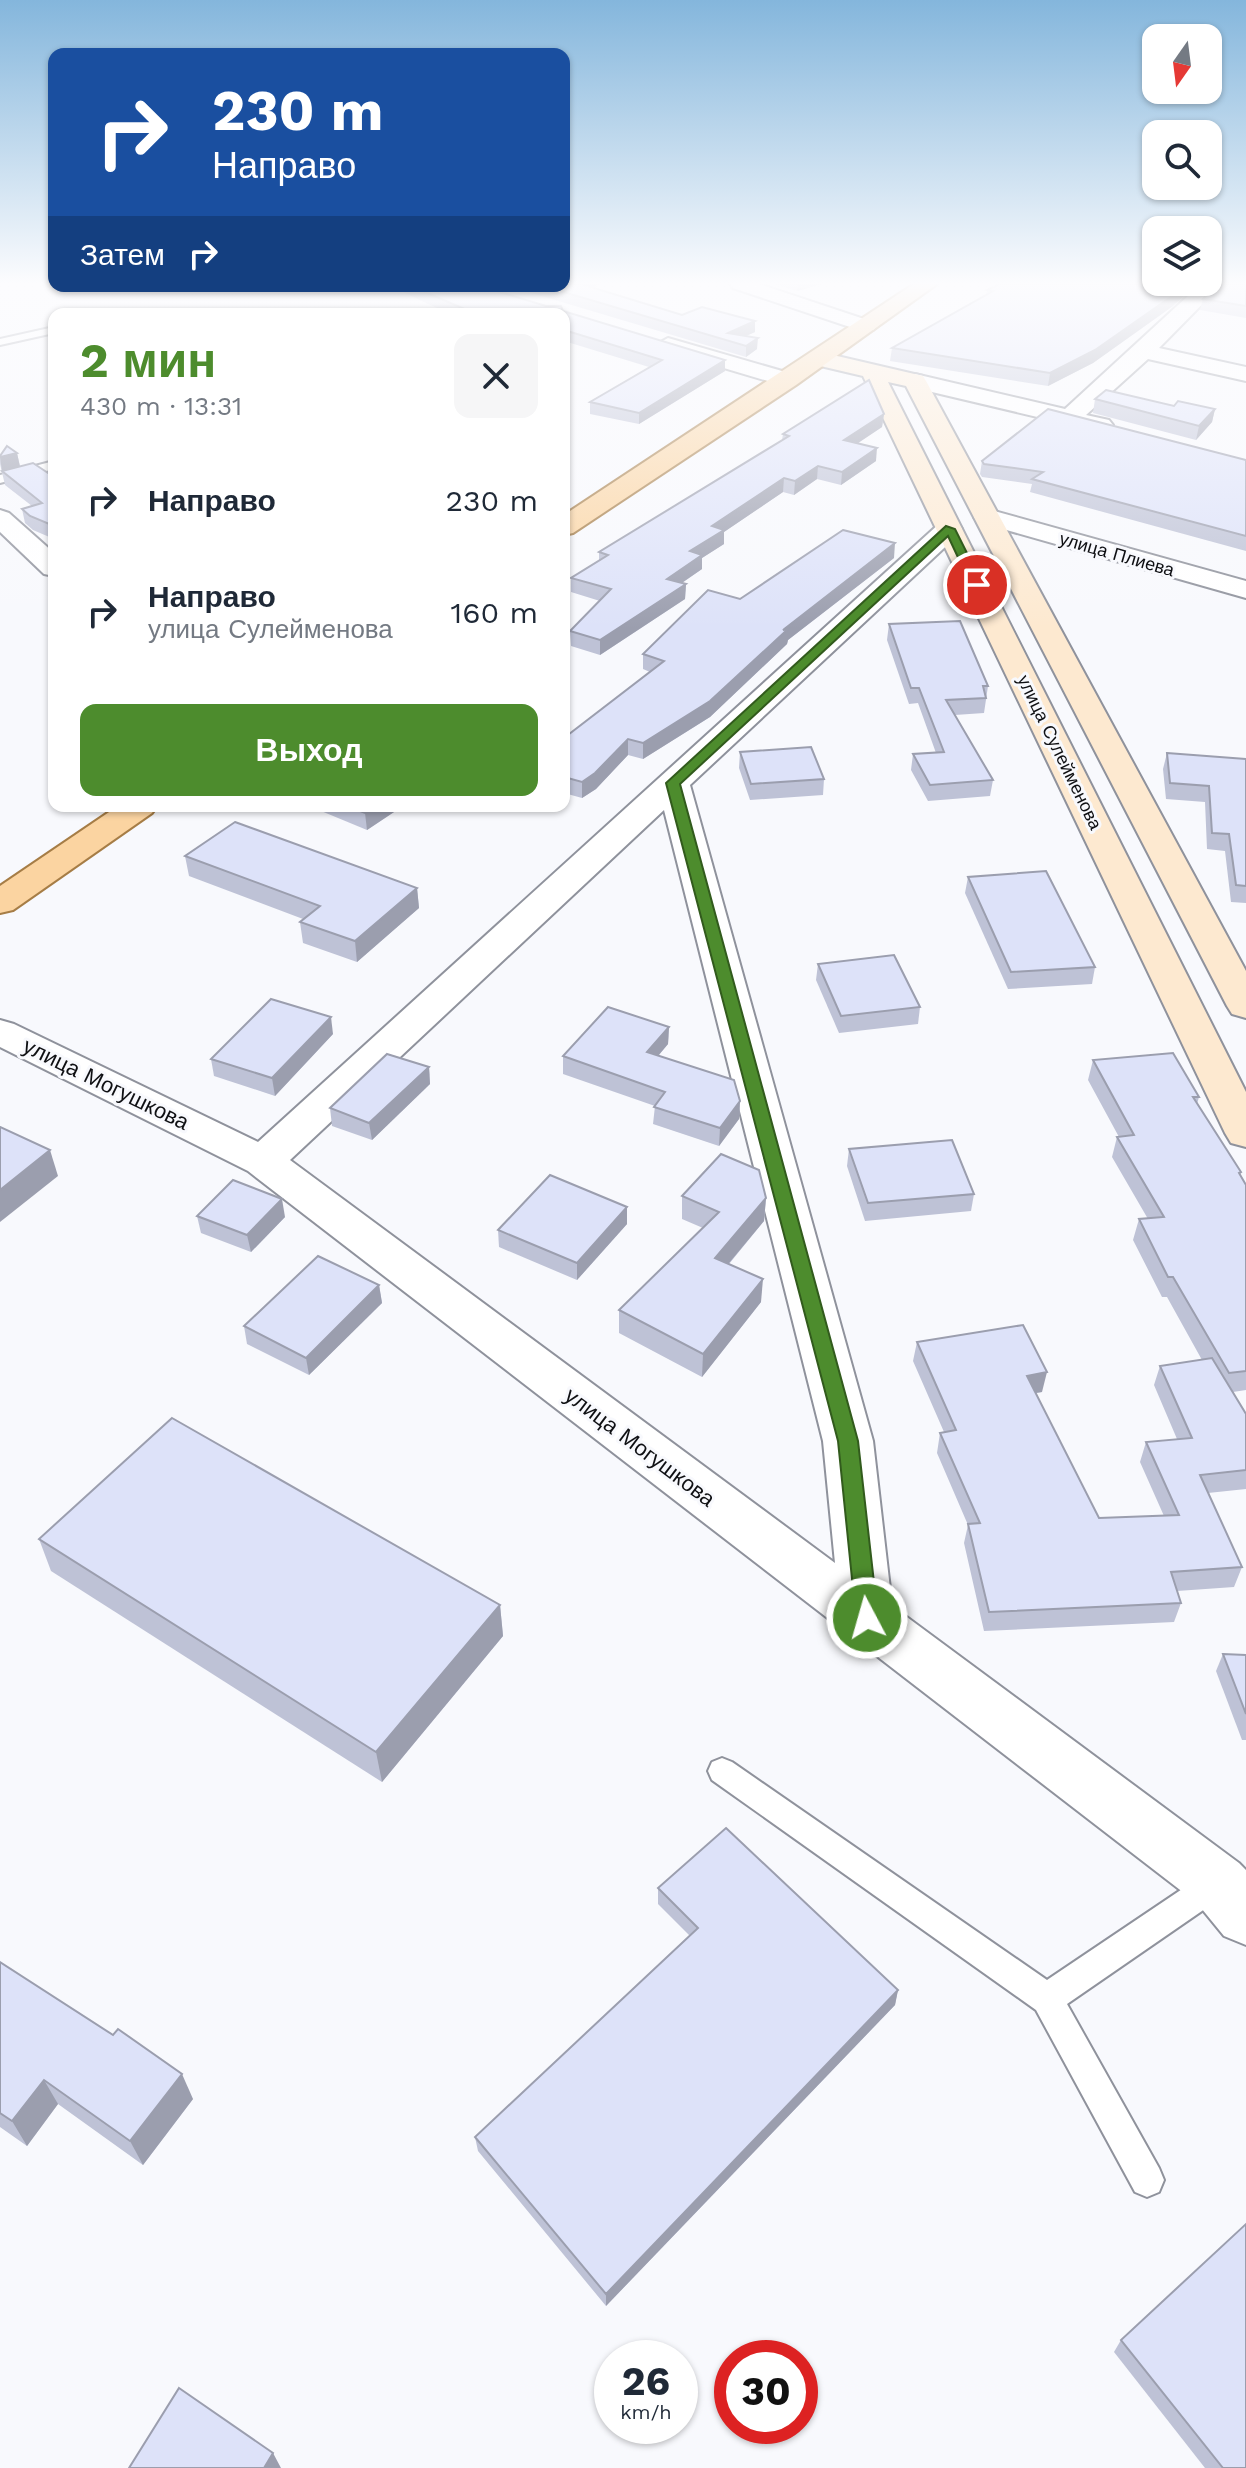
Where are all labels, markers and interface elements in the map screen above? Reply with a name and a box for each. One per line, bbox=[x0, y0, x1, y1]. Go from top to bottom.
north arrow bbox=[1142, 24, 1222, 104]
map controls bbox=[1142, 24, 1222, 296]
text: 230 m bbox=[212, 78, 383, 144]
icon: right bbox=[80, 80, 184, 184]
button: search bbox=[1142, 120, 1222, 200]
text: Направо bbox=[212, 145, 356, 187]
button: layers bbox=[1142, 216, 1222, 296]
icon: right bbox=[181, 232, 225, 276]
text: Затем bbox=[80, 237, 165, 272]
text: 2 мин bbox=[80, 332, 216, 389]
button: close bbox=[454, 334, 538, 418]
text: 430 m · 13:31 bbox=[80, 391, 242, 421]
icon: right bbox=[80, 478, 124, 522]
text: Направо bbox=[148, 483, 276, 518]
text: 230 m bbox=[446, 483, 538, 518]
street label: улица Плиева bbox=[1057, 528, 1178, 581]
pin bbox=[943, 551, 1011, 619]
icon: arrive bbox=[955, 563, 999, 607]
text: Направо bbox=[148, 579, 276, 614]
icon: right bbox=[80, 590, 124, 634]
text: 160 m bbox=[451, 595, 538, 630]
text: улица Сулейменова bbox=[148, 614, 393, 644]
street label: улица Сулейменова bbox=[1013, 671, 1107, 834]
button: Выход bbox=[80, 704, 538, 796]
street label: улица Могушкова bbox=[19, 1033, 194, 1135]
street label: улица Могушкова bbox=[560, 1382, 721, 1512]
position arrow bbox=[825, 1576, 909, 1660]
speed limit sign: 30 bbox=[714, 2340, 818, 2444]
text: 26 bbox=[622, 2358, 670, 2405]
text: km/h bbox=[620, 2400, 672, 2424]

